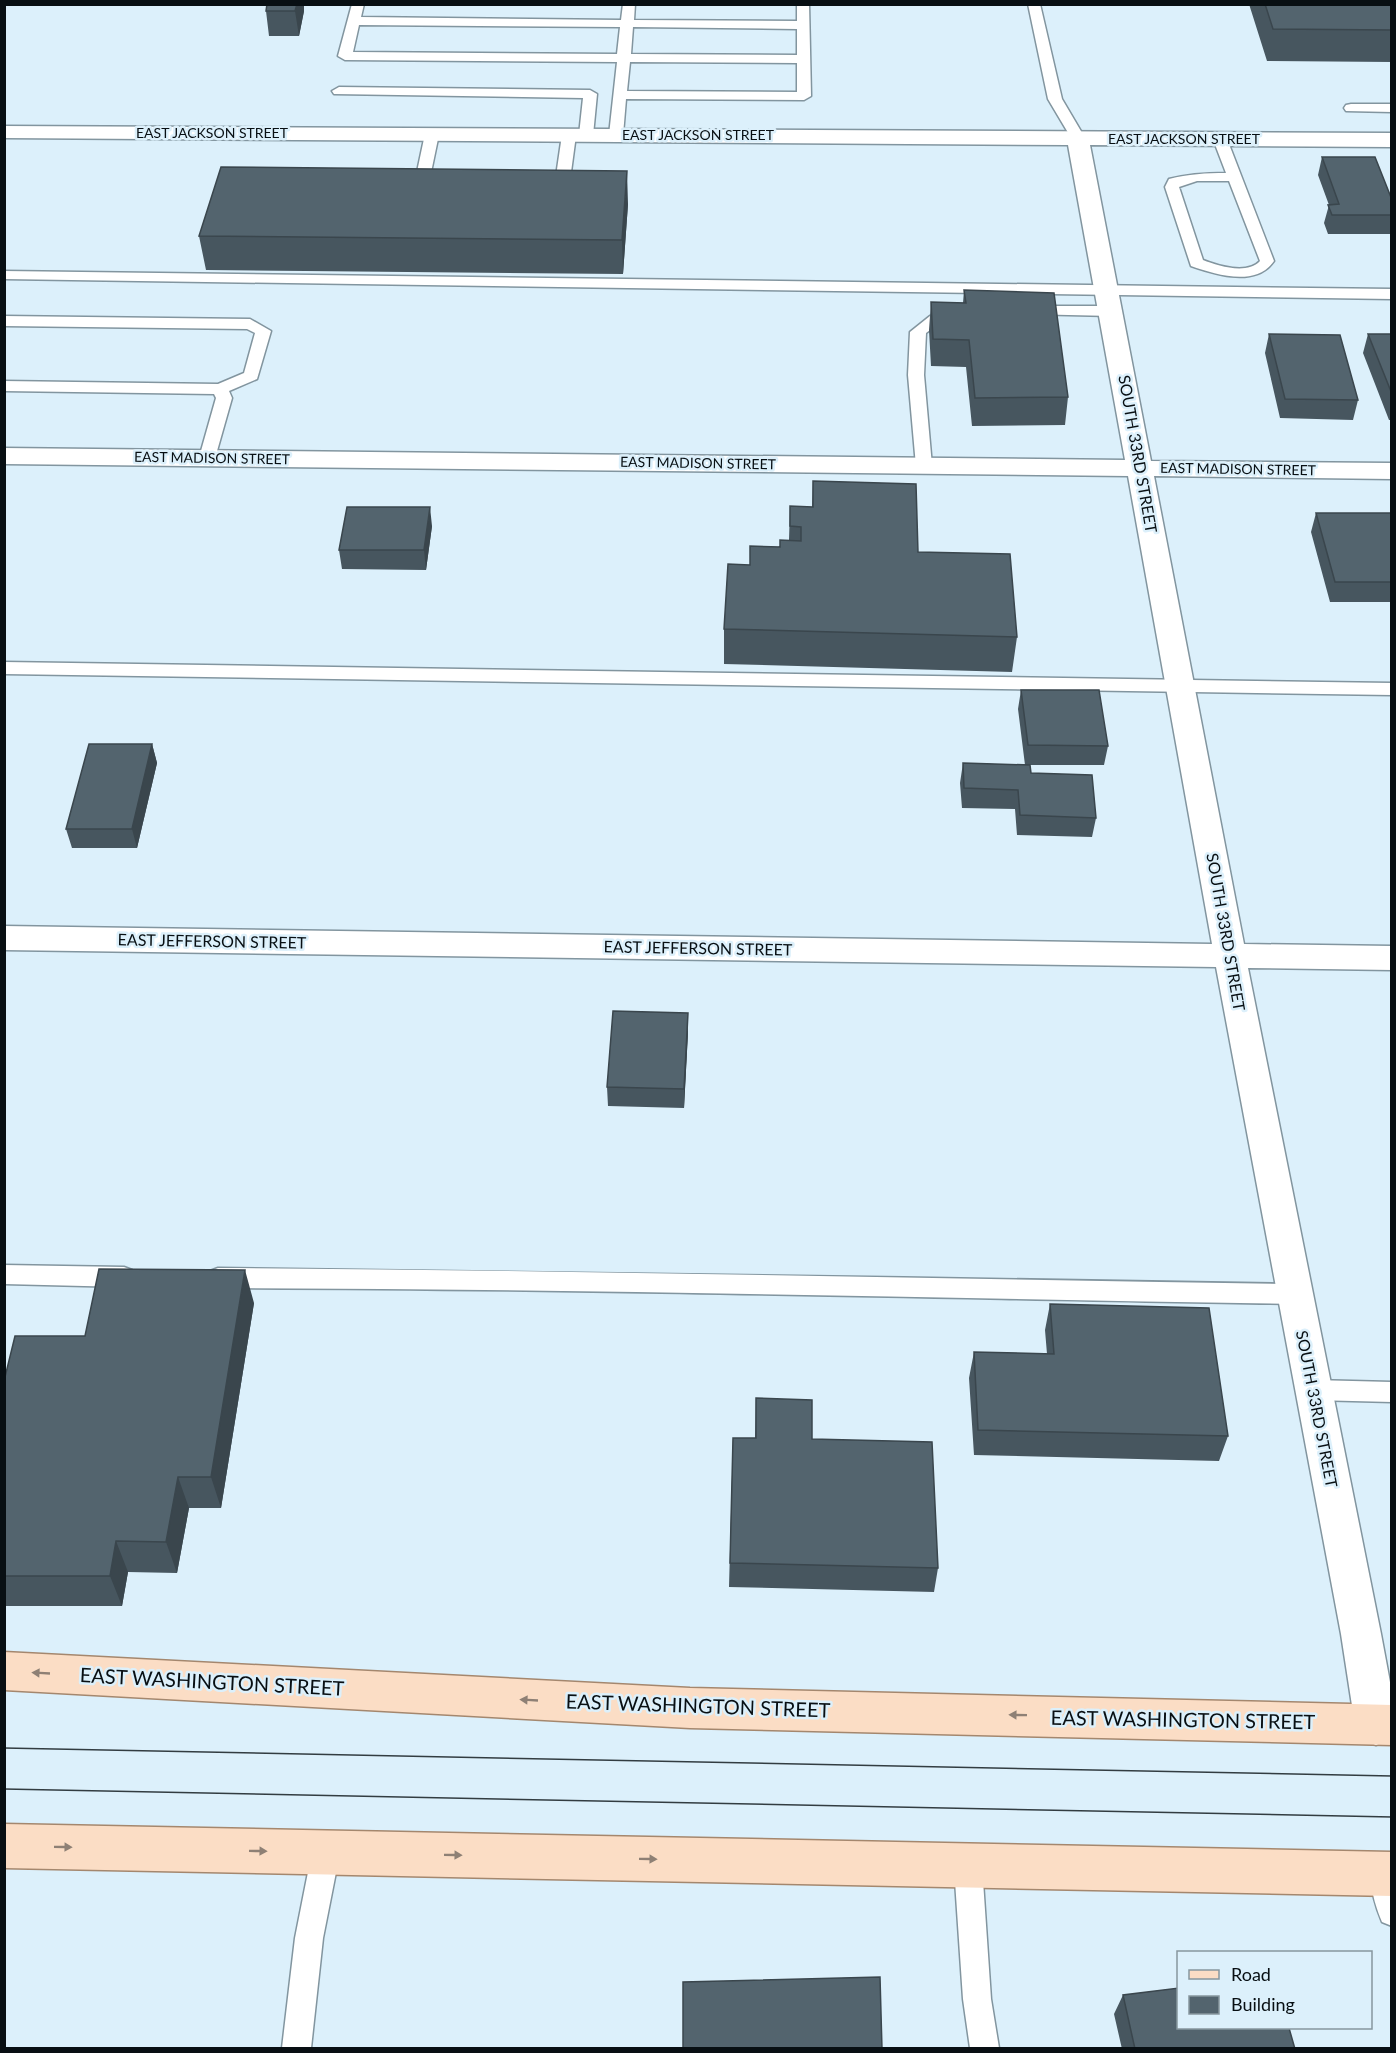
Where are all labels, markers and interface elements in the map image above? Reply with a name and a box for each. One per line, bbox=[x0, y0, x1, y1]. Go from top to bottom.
street label: EAST JACKSON STREET bbox=[136, 124, 289, 141]
street label: EAST JACKSON STREET bbox=[622, 126, 775, 143]
street label: EAST JACKSON STREET bbox=[1108, 130, 1261, 147]
street label: SOUTH 33RD STREET bbox=[1115, 374, 1162, 535]
street label: EAST MADISON STREET bbox=[134, 448, 291, 467]
street label: EAST MADISON STREET bbox=[620, 453, 777, 472]
street label: EAST MADISON STREET bbox=[1160, 459, 1317, 478]
street label: SOUTH 33RD STREET bbox=[1203, 852, 1250, 1013]
street label: EAST JEFFERSON STREET bbox=[118, 929, 307, 952]
street label: EAST JEFFERSON STREET bbox=[604, 936, 793, 959]
street label: SOUTH 33RD STREET bbox=[1293, 1329, 1342, 1490]
street label: EAST WASHINGTON STREET bbox=[79, 1662, 345, 1700]
one-way arrow bbox=[32, 1668, 51, 1678]
street label: EAST WASHINGTON STREET bbox=[565, 1688, 831, 1722]
one-way arrow bbox=[520, 1696, 539, 1705]
street label: EAST WASHINGTON STREET bbox=[1051, 1705, 1316, 1733]
one-way arrow bbox=[1009, 1711, 1028, 1720]
one-way arrow bbox=[53, 1842, 72, 1852]
one-way arrow bbox=[248, 1846, 267, 1856]
one-way arrow bbox=[443, 1850, 462, 1860]
one-way arrow bbox=[638, 1854, 657, 1864]
legend bbox=[1177, 1951, 1372, 2029]
text: Road bbox=[1231, 1963, 1271, 1985]
text: Building bbox=[1231, 1993, 1295, 2015]

